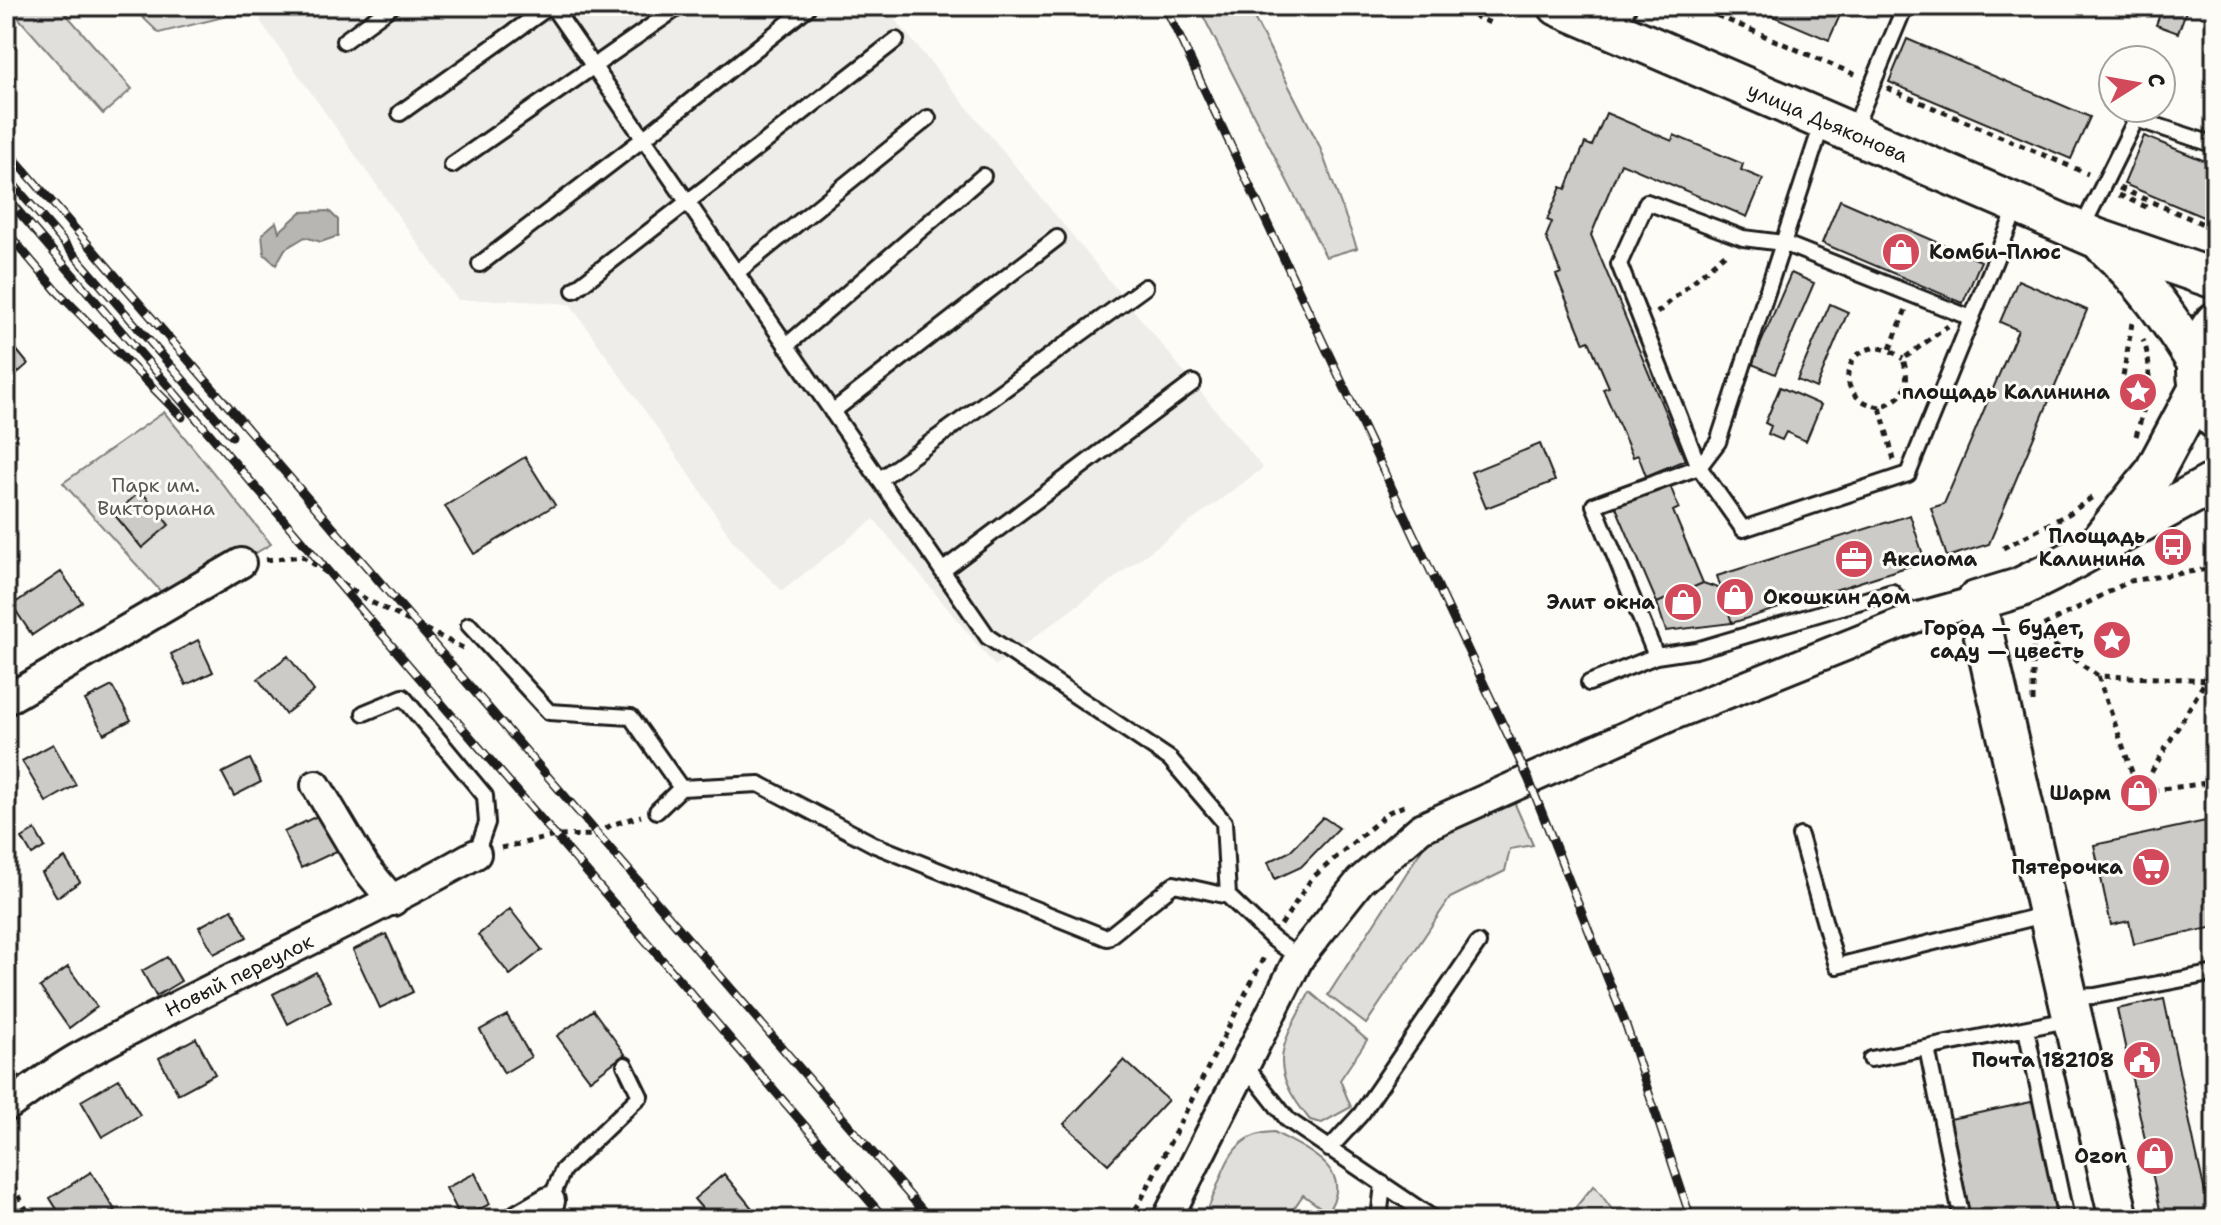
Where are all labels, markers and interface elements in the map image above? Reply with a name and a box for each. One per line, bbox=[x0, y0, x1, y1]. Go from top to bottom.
north arrow bbox=[2097, 44, 2177, 124]
text: С bbox=[2141, 71, 2172, 90]
street label: улица Дьяконова bbox=[1744, 76, 1913, 169]
shop icon: Комби-Плюс bbox=[1880, 231, 1922, 273]
place label: Комби-Плюс bbox=[1929, 239, 2061, 265]
place icon: площадь Калинина bbox=[2117, 371, 2159, 413]
place label: площадь Калинина bbox=[1901, 379, 2110, 405]
park label: Парк им. Викториана bbox=[97, 472, 215, 521]
place label: Площадь Калинина bbox=[2039, 523, 2145, 572]
bus stop icon: Площадь Калинина bbox=[2152, 526, 2194, 568]
office icon: Аксиома bbox=[1833, 538, 1875, 580]
place label: Аксиома bbox=[1882, 546, 1977, 572]
shop icon: Окошкин дом bbox=[1714, 576, 1756, 618]
shop icon: Элит окна bbox=[1662, 581, 1704, 623]
place label: Окошкин дом bbox=[1763, 584, 1911, 610]
place label: Элит окна bbox=[1547, 589, 1655, 615]
place label: Город — будет, саду — цвесть bbox=[1924, 615, 2084, 664]
place icon: Город — будет, саду — цвесть bbox=[2091, 619, 2133, 661]
shop icon: Шарм bbox=[2118, 772, 2160, 814]
place label: Шарм bbox=[2049, 780, 2111, 806]
supermarket icon: Пятерочка bbox=[2130, 846, 2172, 888]
place label: Пятерочка bbox=[2011, 854, 2123, 880]
street label: Новый переулок bbox=[160, 928, 318, 1023]
public building icon: Почта 182108 bbox=[2121, 1039, 2163, 1081]
place label: Почта 182108 bbox=[1972, 1047, 2114, 1073]
shop icon: Ozon bbox=[2134, 1135, 2176, 1177]
place label: Ozon bbox=[2074, 1143, 2127, 1169]

